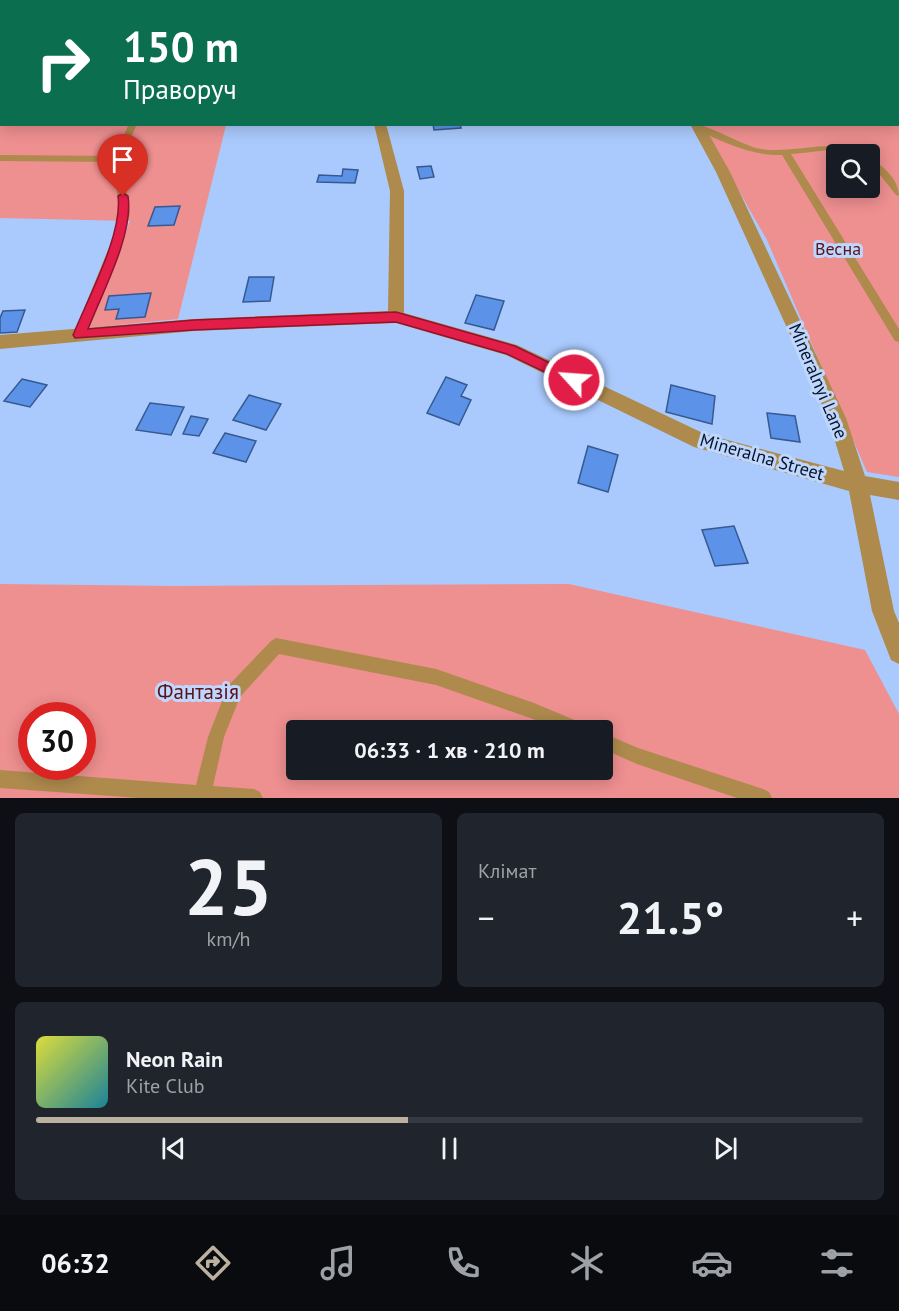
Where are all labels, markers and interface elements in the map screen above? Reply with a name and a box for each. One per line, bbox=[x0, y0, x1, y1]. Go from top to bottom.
text: 150 m bbox=[123, 19, 239, 74]
icon: right bbox=[24, 24, 102, 102]
text: Праворуч bbox=[123, 72, 237, 106]
pin bbox=[97, 134, 148, 196]
icon: arrive bbox=[106, 143, 139, 176]
map controls bbox=[826, 144, 880, 198]
button: search bbox=[826, 144, 880, 198]
park label: Весна bbox=[815, 237, 861, 260]
street label: Mineralnyi Lane bbox=[784, 320, 853, 442]
position arrow bbox=[542, 348, 606, 412]
street label: Mineralna Street bbox=[697, 428, 827, 485]
park label: Фантазія bbox=[157, 678, 239, 705]
speed limit sign: 30 bbox=[18, 702, 96, 780]
text: 06:33 · 1 хв · 210 m bbox=[354, 736, 545, 764]
text: 25 bbox=[184, 836, 273, 937]
text: Клімат bbox=[478, 858, 536, 884]
text: 21.5° bbox=[617, 888, 724, 946]
text: − bbox=[478, 896, 495, 939]
text: + bbox=[846, 896, 863, 939]
text: km/h bbox=[207, 926, 250, 952]
text: Neon Rain bbox=[126, 1045, 223, 1073]
text: Kite Club bbox=[126, 1073, 204, 1099]
icon: previous bbox=[157, 1132, 190, 1165]
icon: pause bbox=[433, 1132, 466, 1165]
icon: next bbox=[709, 1132, 742, 1165]
icon: directions bbox=[192, 1242, 234, 1284]
icon: music bbox=[317, 1242, 359, 1284]
icon: phone bbox=[442, 1242, 484, 1284]
icon: climate bbox=[566, 1242, 608, 1284]
icon: car bbox=[691, 1242, 733, 1284]
icon: filters bbox=[816, 1242, 858, 1284]
text: 06:32 bbox=[41, 1246, 110, 1280]

